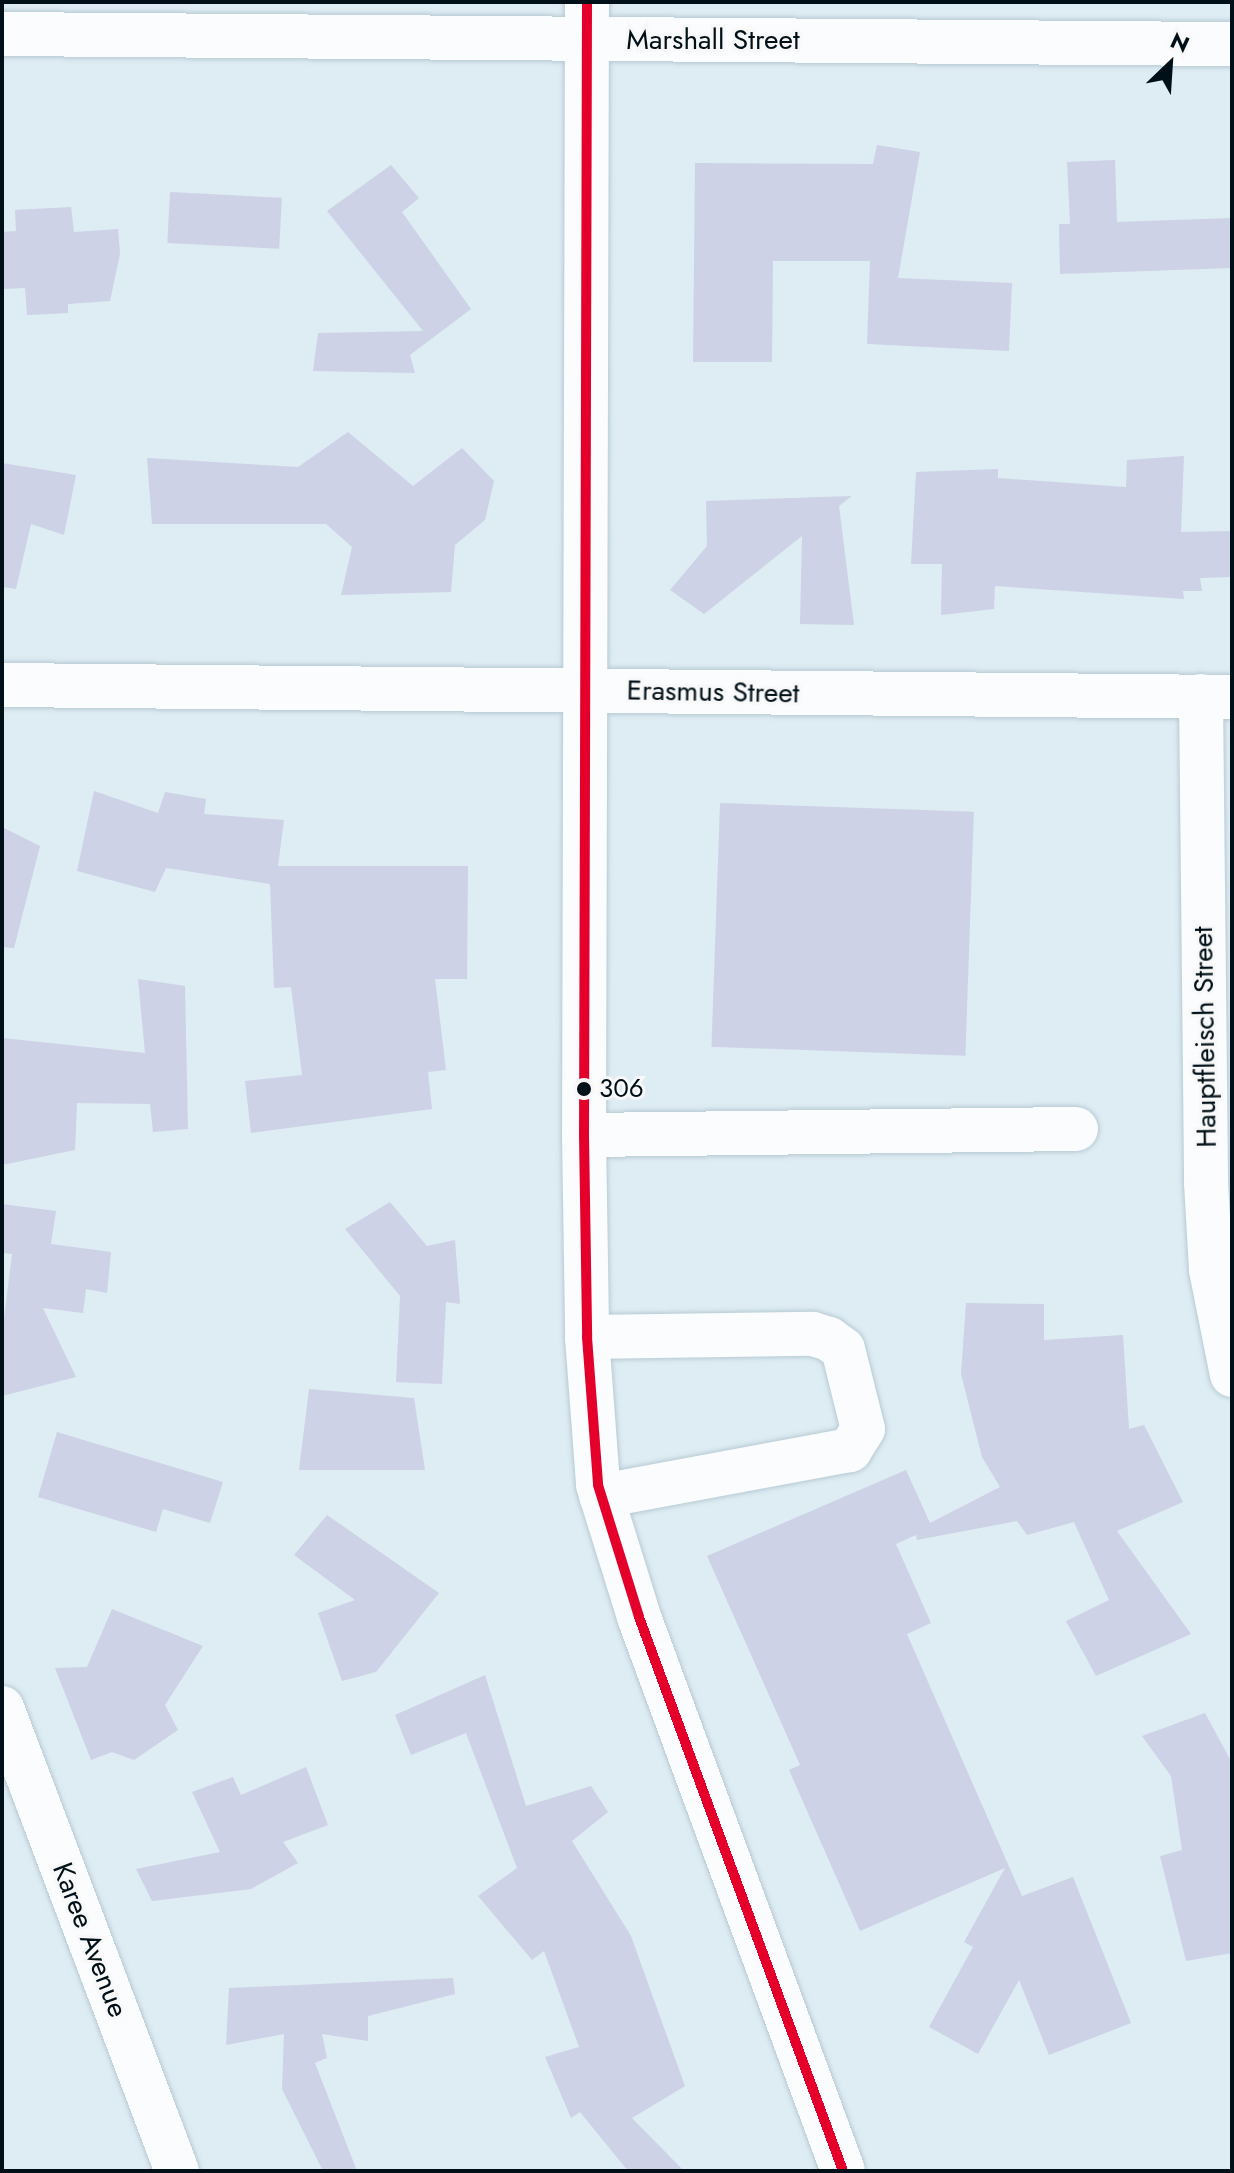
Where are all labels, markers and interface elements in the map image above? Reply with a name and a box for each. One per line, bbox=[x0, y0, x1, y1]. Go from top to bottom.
street label: Marshall Street bbox=[626, 23, 800, 57]
north arrow bbox=[1130, 24, 1210, 104]
text: N bbox=[1165, 24, 1195, 60]
street label: Erasmus Street bbox=[626, 674, 800, 710]
street label: Hauptfleisch Street bbox=[1186, 926, 1224, 1148]
place label: 306 bbox=[599, 1073, 644, 1105]
marker: 306 bbox=[576, 1081, 592, 1097]
street label: Karee Avenue bbox=[45, 1858, 135, 2022]

